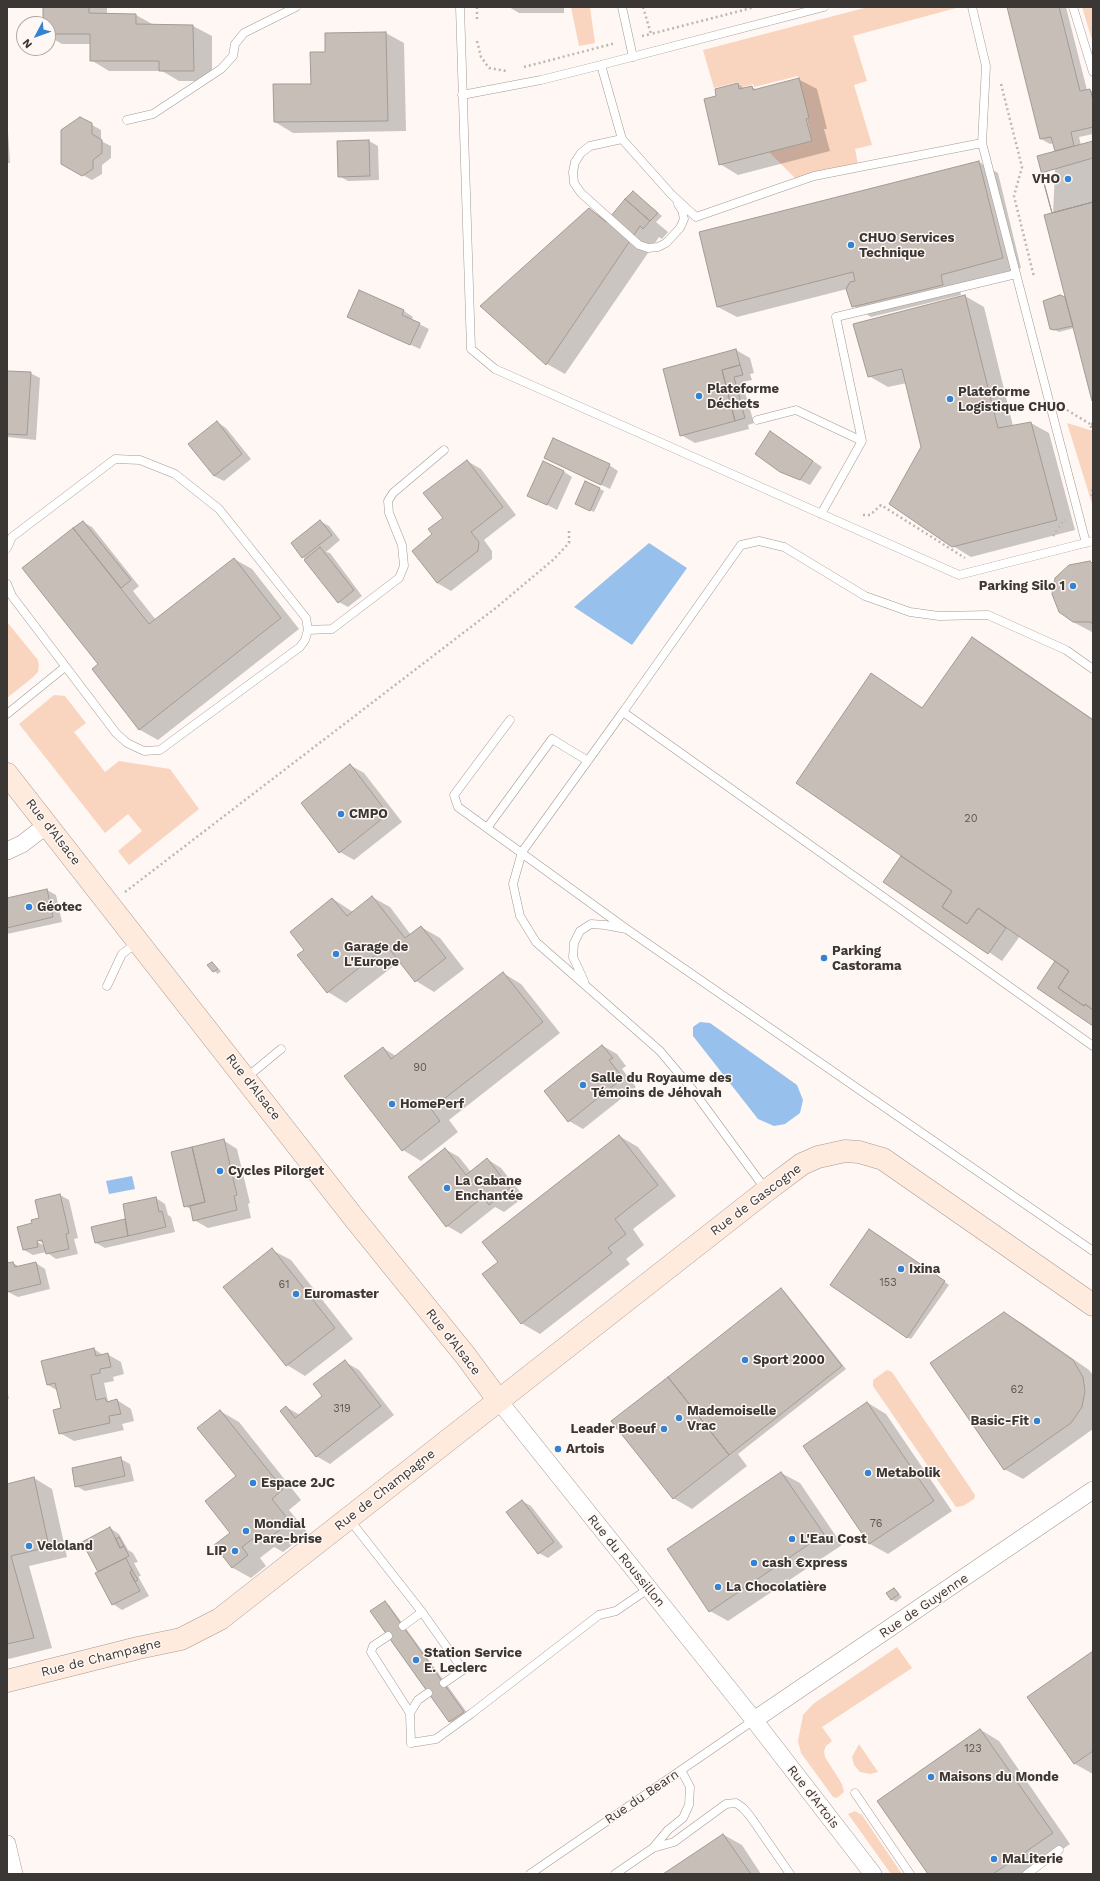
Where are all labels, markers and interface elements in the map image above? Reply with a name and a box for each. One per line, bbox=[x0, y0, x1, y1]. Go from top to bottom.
north arrow bbox=[16, 16, 56, 56]
text: N bbox=[20, 36, 35, 51]
place label: VHO bbox=[1032, 171, 1060, 187]
marker: VHO bbox=[1063, 174, 1073, 184]
place label: CHUO Services Technique bbox=[859, 230, 954, 261]
marker: CHUO Services Technique bbox=[846, 240, 856, 250]
place label: Plateforme Déchets bbox=[707, 381, 779, 412]
place label: Plateforme Logistique CHUO bbox=[958, 384, 1066, 415]
marker: Plateforme Déchets bbox=[694, 391, 704, 401]
marker: Plateforme Logistique CHUO bbox=[945, 394, 955, 404]
place label: Parking Silo 1 bbox=[979, 578, 1065, 594]
marker: Parking Silo 1 bbox=[1068, 581, 1078, 591]
street label: Rue d'Alsace bbox=[22, 796, 84, 868]
place label: CMPO bbox=[349, 806, 388, 822]
marker: CMPO bbox=[336, 809, 346, 819]
house number: 20 bbox=[964, 812, 978, 826]
place label: Géotec bbox=[37, 899, 82, 915]
marker: Géotec bbox=[24, 902, 34, 912]
place label: Garage de L'Europe bbox=[344, 939, 408, 970]
place label: Parking Castorama bbox=[832, 943, 902, 974]
marker: Garage de L'Europe bbox=[331, 949, 341, 959]
marker: Parking Castorama bbox=[819, 953, 829, 963]
street label: Rue d'Alsace bbox=[222, 1051, 284, 1123]
house number: 90 bbox=[413, 1061, 427, 1075]
place label: Salle du Royaume des Témoins de Jéhovah bbox=[591, 1070, 732, 1101]
marker: Salle du Royaume des Témoins de Jéhovah bbox=[578, 1080, 588, 1090]
place label: HomePerf bbox=[400, 1096, 464, 1112]
marker: HomePerf bbox=[387, 1099, 397, 1109]
street label: Rue de Gascogne bbox=[707, 1161, 805, 1239]
place label: Cycles Pilorget bbox=[228, 1163, 324, 1179]
marker: Cycles Pilorget bbox=[215, 1166, 225, 1176]
place label: La Cabane Enchantée bbox=[455, 1173, 523, 1204]
marker: La Cabane Enchantée bbox=[442, 1183, 452, 1193]
place label: Ixina bbox=[909, 1261, 940, 1277]
marker: Ixina bbox=[896, 1264, 906, 1274]
house number: 153 bbox=[879, 1276, 897, 1290]
house number: 61 bbox=[279, 1278, 289, 1292]
place label: Euromaster bbox=[304, 1286, 379, 1302]
marker: Euromaster bbox=[291, 1289, 301, 1299]
street label: Rue d'Alsace bbox=[422, 1306, 484, 1378]
place label: Sport 2000 bbox=[753, 1352, 825, 1368]
marker: Sport 2000 bbox=[740, 1355, 750, 1365]
house number: 62 bbox=[1010, 1383, 1024, 1397]
house number: 319 bbox=[333, 1402, 351, 1416]
place label: Mademoiselle Vrac bbox=[687, 1403, 776, 1434]
marker: Mademoiselle Vrac bbox=[674, 1413, 684, 1423]
place label: Basic-Fit bbox=[970, 1413, 1029, 1429]
marker: Basic-Fit bbox=[1032, 1416, 1042, 1426]
place label: Leader Boeuf bbox=[571, 1421, 656, 1437]
marker: Leader Boeuf bbox=[659, 1424, 669, 1434]
place label: Artois bbox=[566, 1441, 604, 1457]
marker: Artois bbox=[553, 1444, 563, 1454]
street label: Rue de Champagne bbox=[332, 1446, 438, 1534]
place label: Metabolik bbox=[876, 1465, 941, 1481]
marker: Metabolik bbox=[863, 1468, 873, 1478]
place label: Espace 2JC bbox=[261, 1475, 335, 1491]
marker: Espace 2JC bbox=[248, 1478, 258, 1488]
street label: Rue du Roussillon bbox=[584, 1512, 668, 1610]
place label: Mondial Pare-brise bbox=[254, 1516, 322, 1547]
house number: 76 bbox=[870, 1517, 882, 1531]
marker: Mondial Pare-brise bbox=[241, 1526, 251, 1536]
place label: L'Eau Cost bbox=[800, 1531, 867, 1547]
marker: L'Eau Cost bbox=[787, 1534, 797, 1544]
place label: Veloland bbox=[37, 1538, 93, 1554]
marker: Veloland bbox=[24, 1541, 34, 1551]
place label: LIP bbox=[206, 1543, 227, 1559]
marker: LIP bbox=[230, 1546, 240, 1556]
place label: cash €xpress bbox=[762, 1555, 847, 1571]
marker: cash €xpress bbox=[749, 1558, 759, 1568]
street label: Rue de Guyenne bbox=[877, 1571, 971, 1641]
place label: La Chocolatière bbox=[726, 1579, 827, 1595]
marker: La Chocolatière bbox=[713, 1582, 723, 1592]
street label: Rue de Champagne bbox=[39, 1636, 163, 1680]
place label: Station Service E. Leclerc bbox=[424, 1645, 522, 1676]
marker: Station Service E. Leclerc bbox=[411, 1655, 421, 1665]
house number: 123 bbox=[964, 1742, 982, 1756]
street label: Rue d'Artois bbox=[784, 1763, 842, 1831]
street label: Rue du Bearn bbox=[602, 1767, 682, 1827]
place label: Maisons du Monde bbox=[939, 1769, 1059, 1785]
marker: Maisons du Monde bbox=[926, 1772, 936, 1782]
place label: MaLiterie bbox=[1002, 1851, 1063, 1867]
marker: MaLiterie bbox=[989, 1854, 999, 1864]

